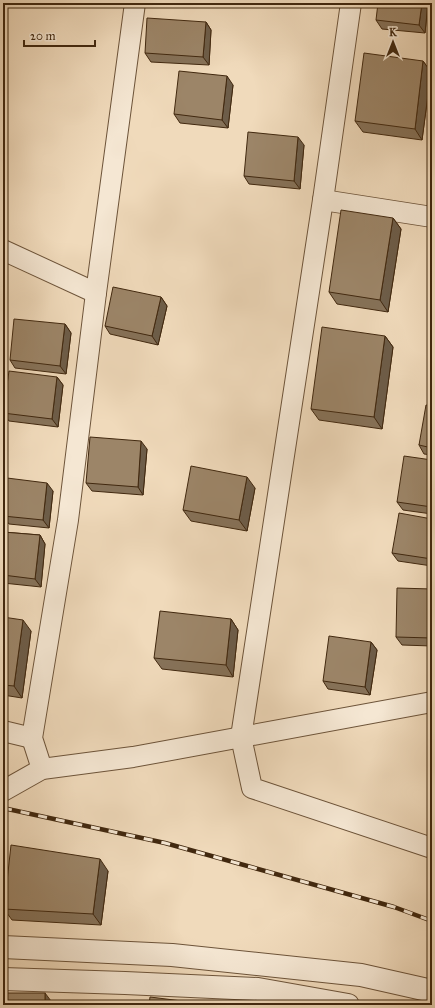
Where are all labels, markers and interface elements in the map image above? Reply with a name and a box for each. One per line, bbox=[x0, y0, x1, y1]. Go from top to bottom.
scale bar bbox=[24, 22, 95, 48]
north arrow bbox=[373, 22, 413, 62]
text: K bbox=[389, 26, 398, 39]
text: 20 m bbox=[30, 29, 56, 43]

